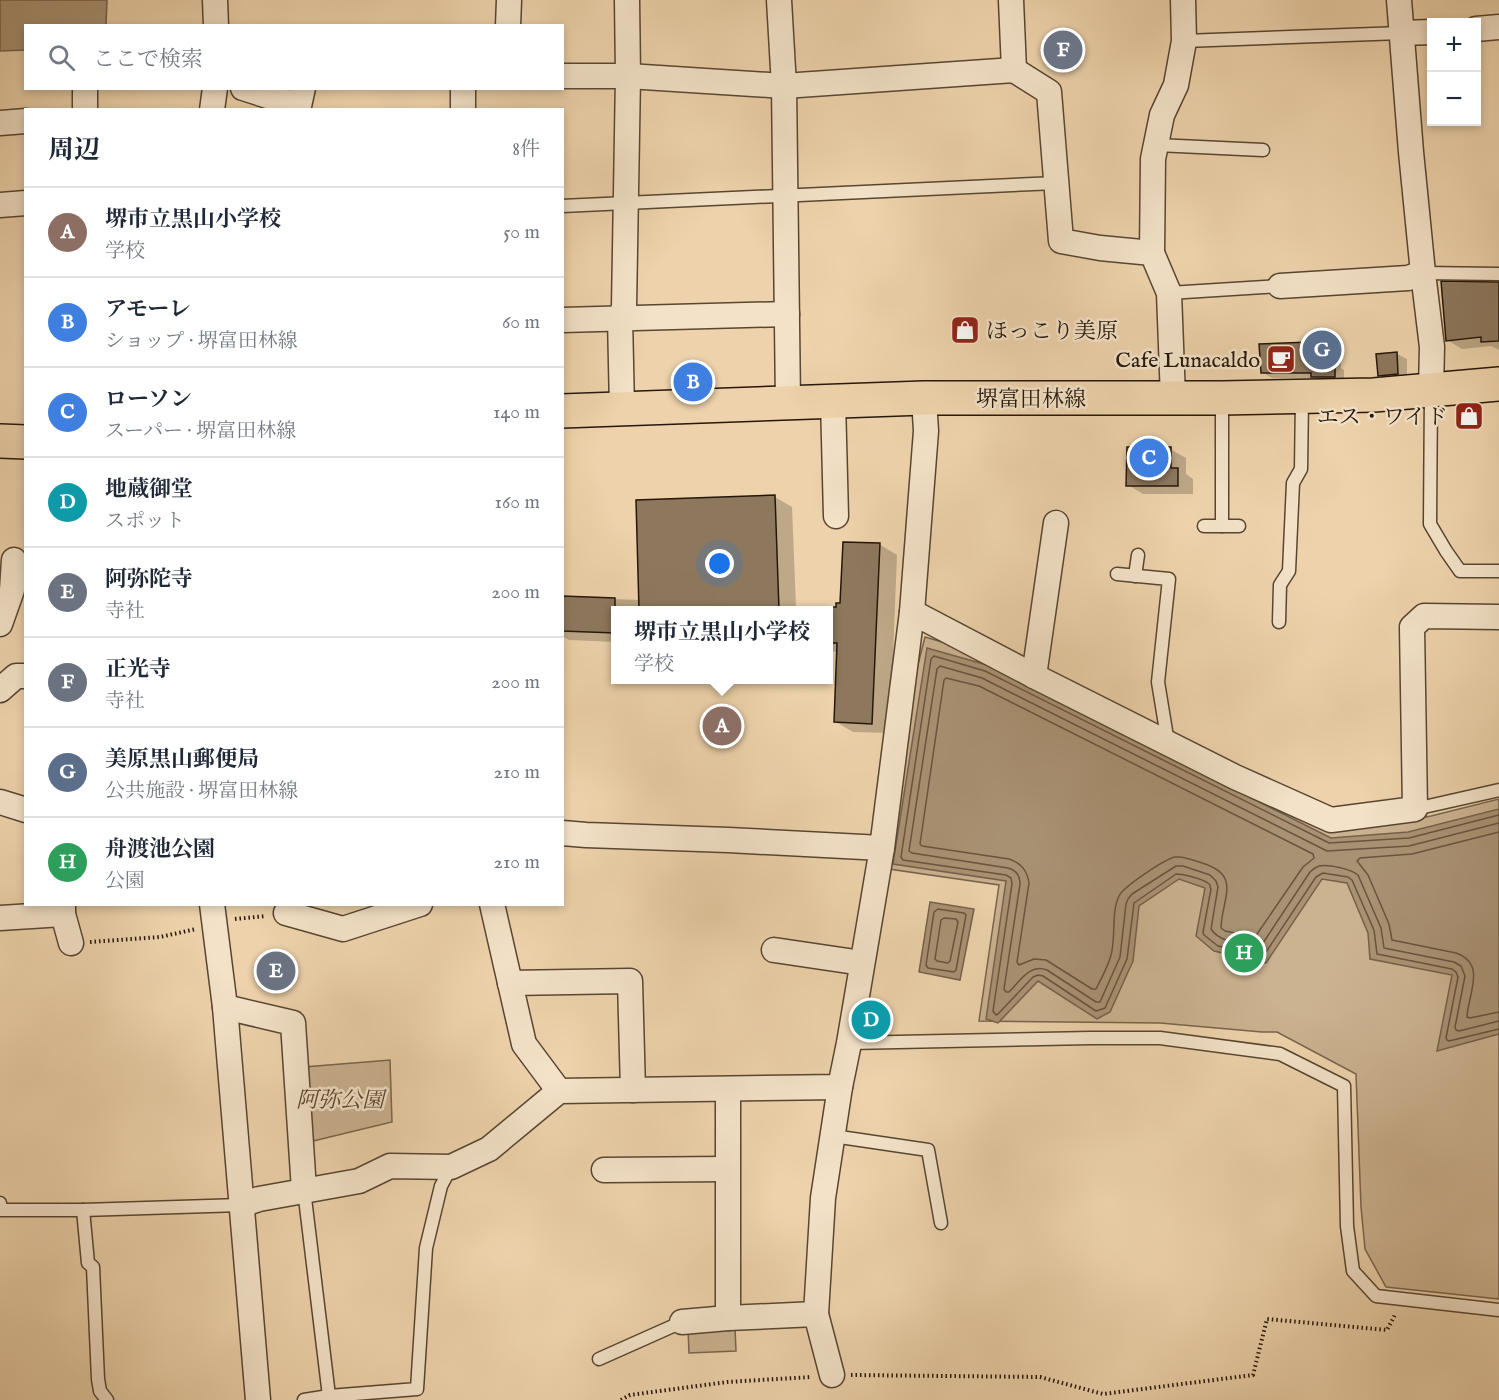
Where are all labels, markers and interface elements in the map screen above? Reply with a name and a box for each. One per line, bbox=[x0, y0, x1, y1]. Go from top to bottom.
map controls bbox=[1427, 18, 1481, 126]
button: + bbox=[1427, 18, 1481, 72]
search box bbox=[24, 24, 564, 90]
pin: F bbox=[1044, 28, 1082, 72]
icon: search bbox=[45, 41, 78, 74]
text: ここで検索 bbox=[93, 46, 203, 74]
button: − bbox=[1427, 72, 1481, 126]
text: 周辺 bbox=[48, 134, 100, 167]
text: 8件 bbox=[512, 137, 540, 162]
text: 堺市立黒山小学校 bbox=[105, 206, 281, 234]
text: A bbox=[61, 220, 74, 245]
text: 50 m bbox=[503, 220, 540, 245]
text: 学校 bbox=[105, 239, 145, 264]
text: アモーレ bbox=[105, 296, 191, 324]
text: B bbox=[61, 310, 74, 335]
text: 60 m bbox=[502, 310, 540, 335]
shop icon: ほっこり美原 bbox=[949, 314, 981, 346]
place label: ほっこり美原 bbox=[986, 318, 1118, 346]
pin: G bbox=[1302, 328, 1342, 372]
text: ショップ · 堺富田林線 bbox=[105, 329, 298, 354]
cafe icon: Cafe Lunacaldo bbox=[1265, 343, 1297, 375]
place label: Cafe Lunacaldo bbox=[1115, 347, 1260, 375]
pin: B bbox=[674, 360, 712, 404]
text: ローソン bbox=[105, 386, 192, 414]
street label: 堺富田林線 bbox=[976, 386, 1086, 414]
text: C bbox=[60, 400, 75, 425]
text: 140 m bbox=[493, 400, 540, 425]
shop icon: エス・ワイド bbox=[1453, 400, 1485, 432]
place label: エス・ワイド bbox=[1317, 404, 1448, 432]
text: スーパー · 堺富田林線 bbox=[105, 419, 296, 444]
pin: C bbox=[1130, 436, 1168, 480]
text: 地蔵御堂 bbox=[105, 476, 193, 504]
text: D bbox=[59, 490, 76, 515]
text: 160 m bbox=[494, 490, 540, 515]
text: スポット bbox=[105, 509, 185, 534]
your location bbox=[705, 549, 734, 578]
text: 阿弥陀寺 bbox=[105, 566, 193, 594]
text: E bbox=[61, 580, 74, 605]
text: 200 m bbox=[491, 580, 540, 605]
text: 寺社 bbox=[105, 599, 145, 624]
popup bbox=[611, 606, 833, 684]
text: 堺市立黒山小学校 bbox=[634, 619, 810, 647]
text: 学校 bbox=[634, 652, 674, 677]
text: 正光寺 bbox=[105, 656, 171, 684]
text: F bbox=[61, 670, 74, 695]
text: 200 m bbox=[491, 670, 540, 695]
text: 寺社 bbox=[105, 689, 145, 714]
pin: A bbox=[702, 704, 742, 748]
text: 美原黒山郵便局 bbox=[105, 746, 259, 774]
text: G bbox=[60, 760, 75, 785]
text: 210 m bbox=[494, 760, 540, 785]
text: 公共施設 · 堺富田林線 bbox=[105, 779, 298, 804]
text: 舟渡池公園 bbox=[105, 836, 215, 864]
text: H bbox=[59, 850, 76, 875]
text: 210 m bbox=[494, 850, 540, 875]
text: 公園 bbox=[105, 869, 145, 894]
pin: H bbox=[1224, 930, 1264, 976]
pin: E bbox=[256, 948, 296, 994]
pin: D bbox=[852, 998, 890, 1042]
park label: 阿弥公園 bbox=[296, 1087, 387, 1115]

